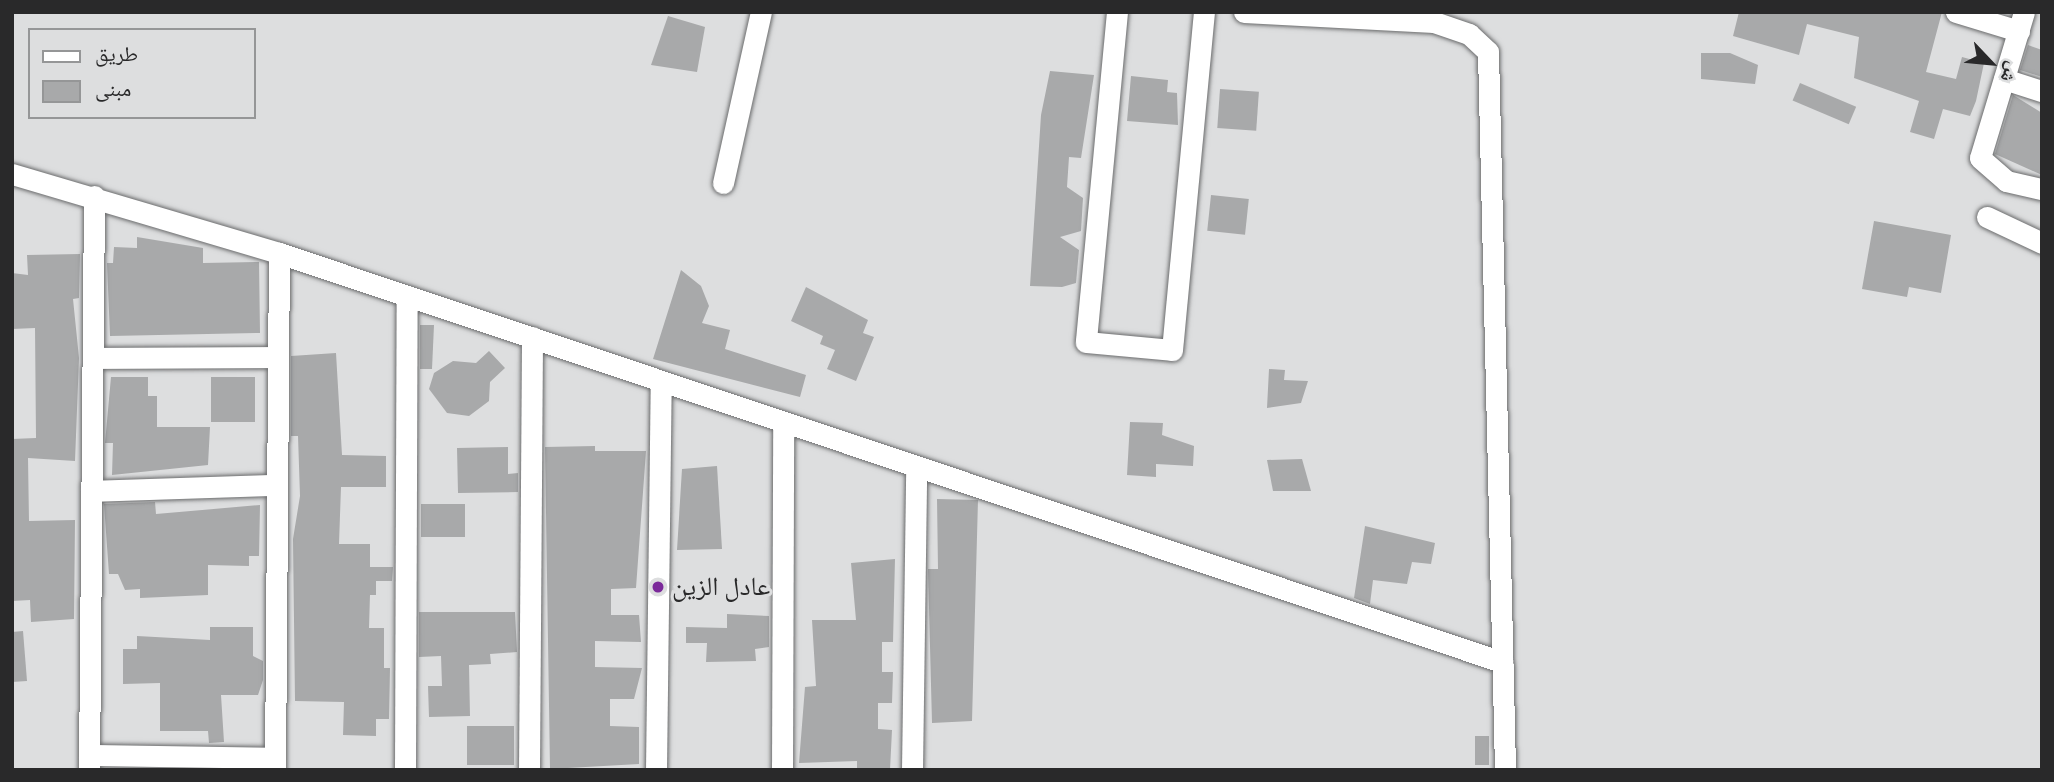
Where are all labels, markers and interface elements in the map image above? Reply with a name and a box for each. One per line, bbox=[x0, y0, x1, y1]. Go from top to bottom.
legend bbox=[28, 28, 256, 119]
north arrow bbox=[1956, 28, 2026, 98]
text: طريق bbox=[95, 41, 138, 66]
text: ش bbox=[1996, 58, 2025, 87]
text: مبنى bbox=[95, 76, 131, 101]
place label: عادل الزين bbox=[672, 571, 770, 603]
marker: عادل الزين bbox=[650, 579, 666, 595]

